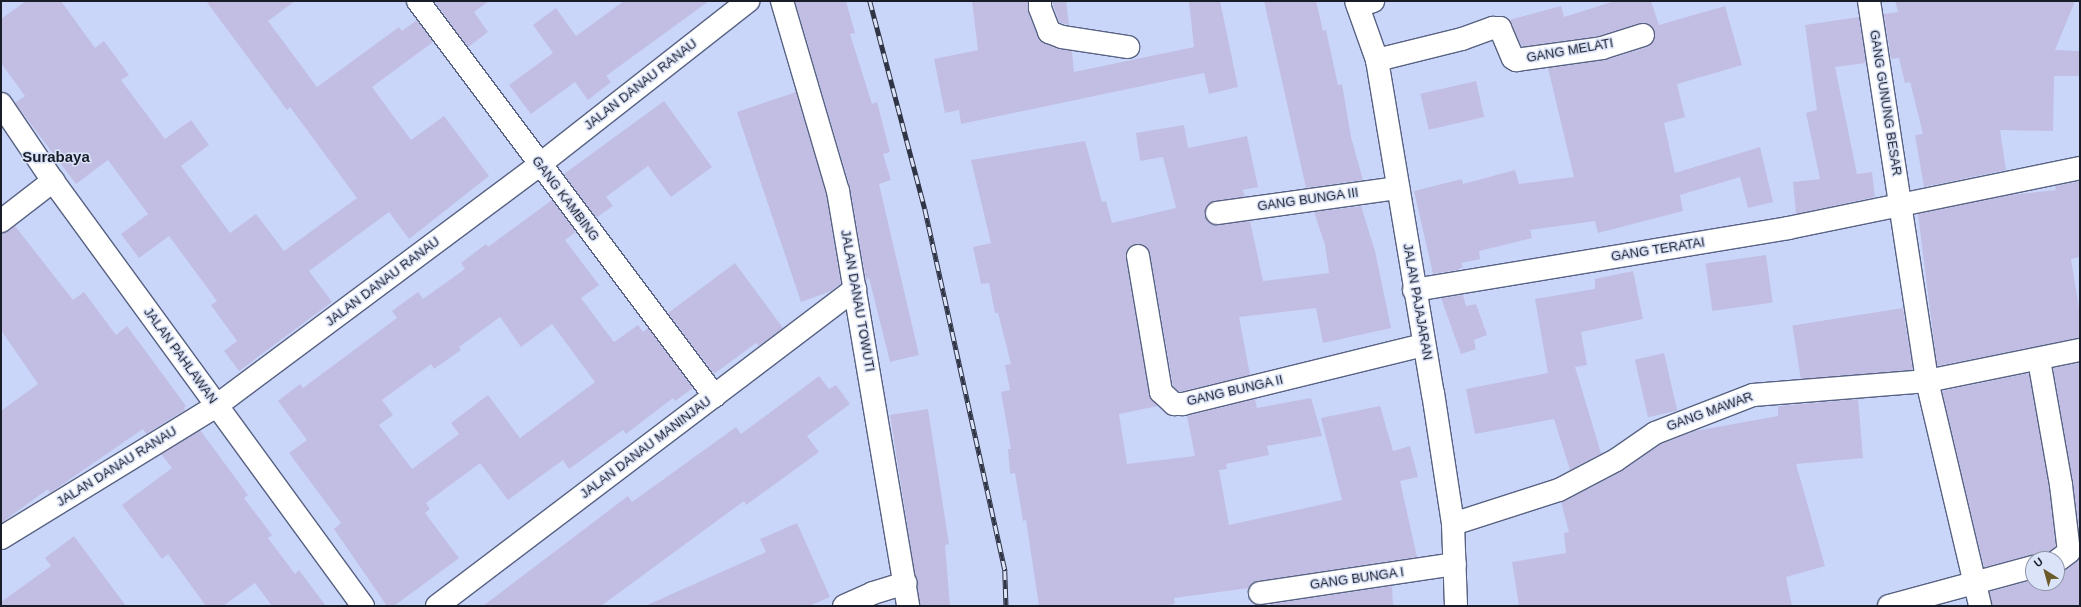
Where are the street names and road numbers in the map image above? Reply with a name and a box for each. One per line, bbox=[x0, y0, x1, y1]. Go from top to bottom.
street label: GANG GUNUNG BESAR bbox=[1866, 29, 1904, 177]
street label: JALAN DANAU RANAU bbox=[582, 36, 700, 134]
street label: GANG MELATI bbox=[1525, 36, 1615, 66]
street label: GANG KAMBING bbox=[528, 154, 602, 244]
street label: GANG BUNGA III bbox=[1256, 185, 1360, 215]
street label: JALAN DANAU TOWUTI bbox=[837, 229, 877, 373]
street label: JALAN DANAU RANAU bbox=[323, 234, 443, 330]
street label: GANG TERATAI bbox=[1610, 235, 1706, 265]
street label: JALAN PAJAJARAN bbox=[1399, 242, 1435, 362]
street label: JALAN PAHLAWAN bbox=[140, 305, 220, 407]
street label: GANG BUNGA II bbox=[1185, 372, 1285, 410]
street label: GANG MAWAR bbox=[1665, 389, 1755, 435]
street label: JALAN DANAU MANINJAU bbox=[578, 394, 714, 502]
street label: JALAN DANAU RANAU bbox=[54, 424, 180, 510]
street label: GANG BUNGA I bbox=[1309, 565, 1405, 593]

